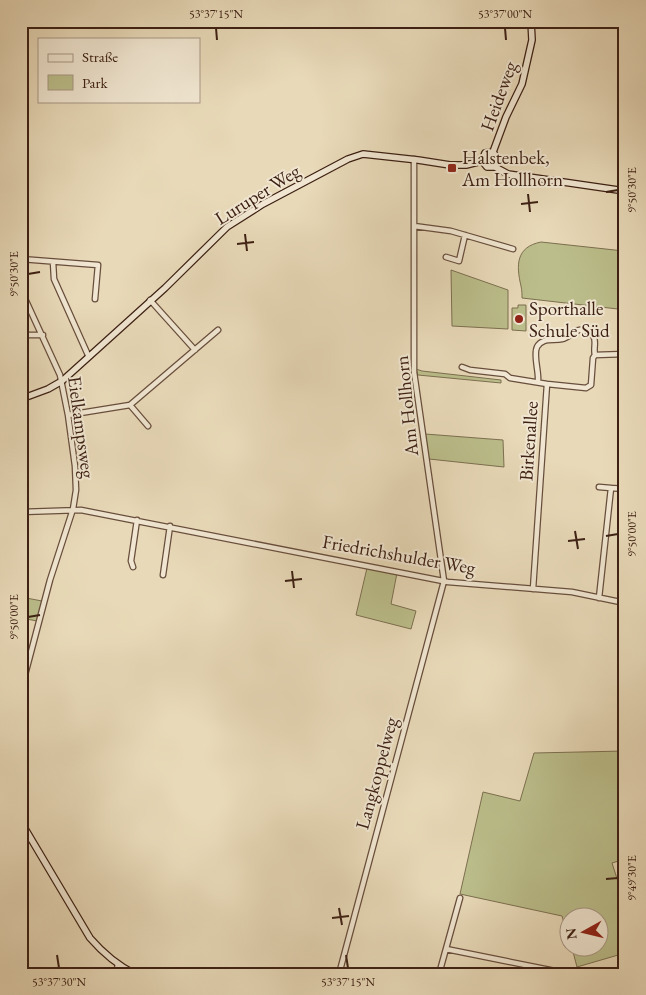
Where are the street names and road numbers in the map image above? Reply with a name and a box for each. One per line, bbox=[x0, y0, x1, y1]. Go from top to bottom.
street label: Heideweg bbox=[474, 57, 523, 135]
street label: Luruper Weg bbox=[210, 158, 305, 230]
street label: Am Hollhorn bbox=[389, 354, 424, 458]
street label: Eielkampsweg bbox=[62, 374, 101, 480]
street label: Birkenallee bbox=[513, 400, 544, 482]
street label: Friedrichshulder Weg bbox=[320, 529, 478, 580]
street label: Langkoppelweg bbox=[350, 714, 404, 832]

